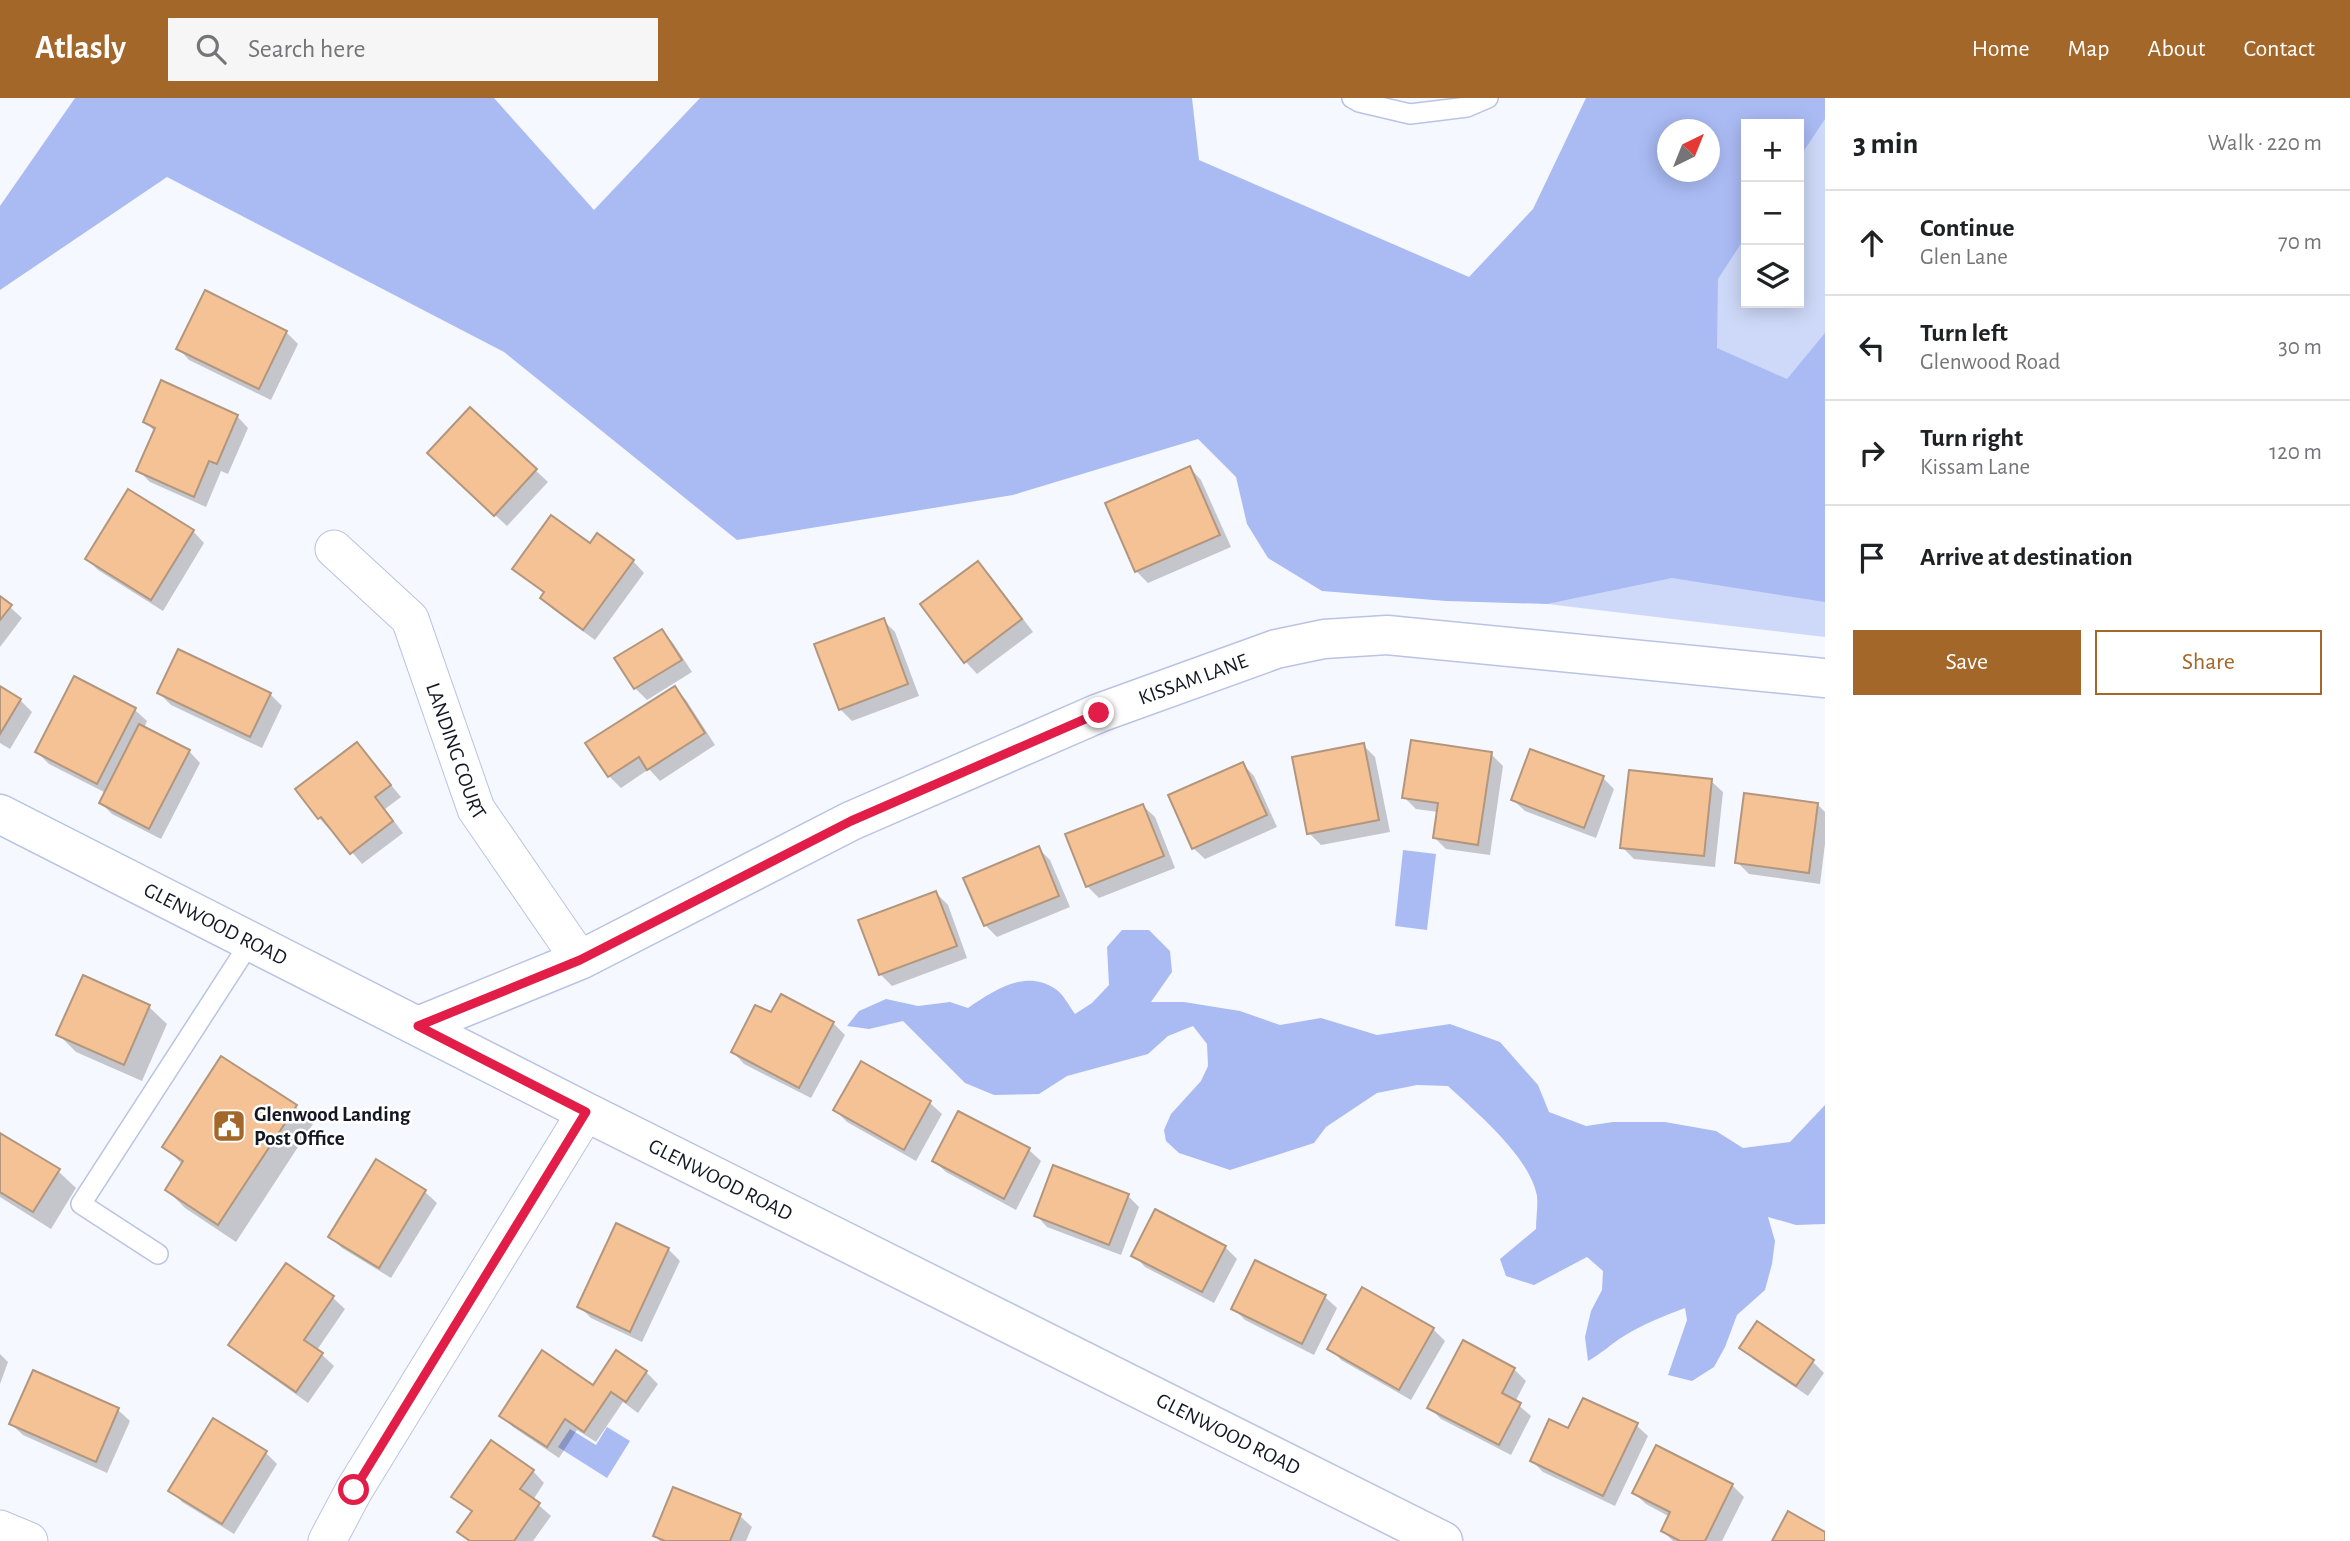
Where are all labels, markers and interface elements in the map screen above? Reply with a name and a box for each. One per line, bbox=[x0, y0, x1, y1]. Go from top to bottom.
search box bbox=[168, 18, 658, 81]
icon: search bbox=[192, 30, 230, 68]
text: Atlasly bbox=[35, 32, 126, 65]
text: Search here bbox=[248, 36, 366, 62]
text: Home bbox=[1972, 37, 2030, 61]
text: Map bbox=[2068, 37, 2110, 61]
text: About bbox=[2148, 37, 2205, 61]
text: Contact bbox=[2243, 37, 2315, 61]
north arrow bbox=[1657, 119, 1720, 182]
map controls bbox=[1741, 119, 1804, 308]
button: + bbox=[1741, 119, 1804, 182]
text: 3 min bbox=[1853, 129, 1918, 159]
text: Walk · 220 m bbox=[2208, 132, 2322, 155]
button: − bbox=[1741, 182, 1804, 245]
text: Continue bbox=[1920, 215, 2015, 241]
icon: ahead bbox=[1853, 224, 1891, 262]
text: 70 m bbox=[2278, 231, 2322, 254]
button: layers bbox=[1741, 245, 1804, 308]
text: Glen Lane bbox=[1920, 246, 2008, 269]
text: Turn left bbox=[1920, 320, 2008, 346]
icon: left bbox=[1853, 329, 1891, 367]
text: 30 m bbox=[2278, 336, 2322, 359]
text: Glenwood Road bbox=[1920, 351, 2061, 374]
text: Turn right bbox=[1920, 425, 2023, 451]
icon: right bbox=[1853, 434, 1891, 472]
text: 120 m bbox=[2269, 441, 2322, 464]
text: Kissam Lane bbox=[1920, 456, 2030, 479]
icon: arrive bbox=[1853, 539, 1891, 577]
text: Arrive at destination bbox=[1920, 544, 2133, 570]
button: Save bbox=[1853, 630, 2081, 695]
button: Share bbox=[2095, 630, 2322, 695]
street label: KISSAM LANE bbox=[1136, 650, 1251, 709]
street label: LANDING COURT bbox=[422, 680, 490, 824]
route end bbox=[1083, 697, 1114, 728]
street label: GLENWOOD ROAD bbox=[140, 879, 291, 969]
place label: Glenwood Landing Post Office bbox=[254, 1104, 411, 1149]
public building icon: Glenwood Landing Post Office bbox=[210, 1107, 248, 1145]
street label: GLENWOOD ROAD bbox=[645, 1135, 796, 1225]
street label: GLENWOOD ROAD bbox=[1153, 1389, 1304, 1479]
route start bbox=[338, 1474, 369, 1505]

